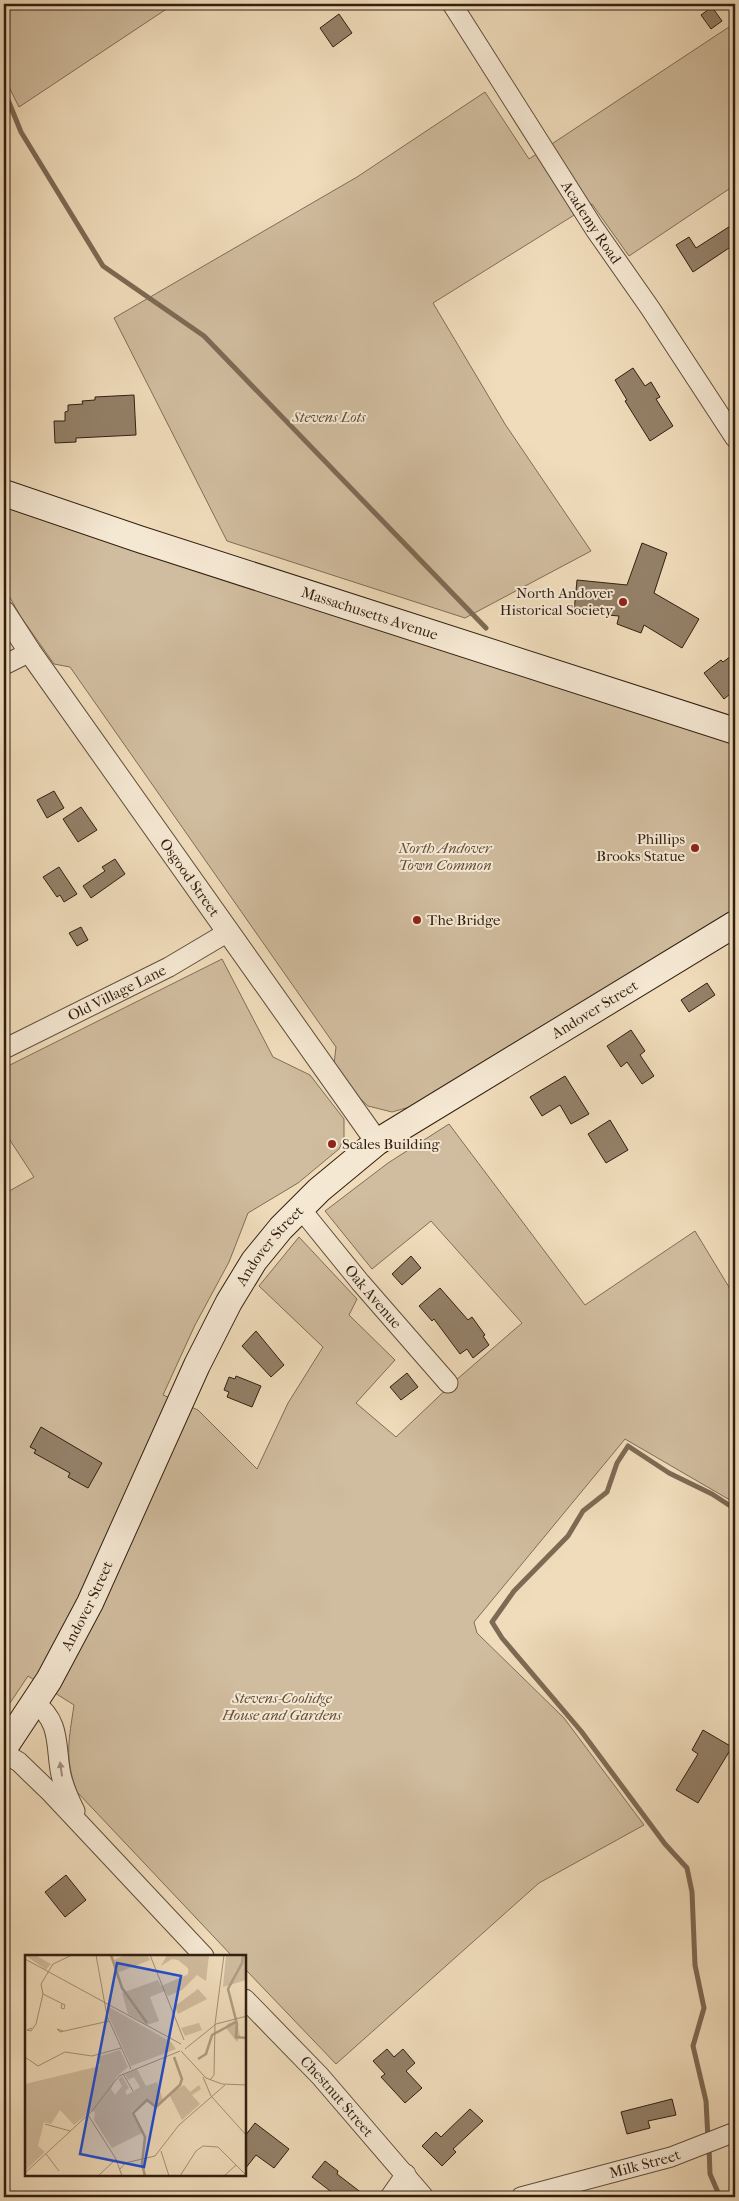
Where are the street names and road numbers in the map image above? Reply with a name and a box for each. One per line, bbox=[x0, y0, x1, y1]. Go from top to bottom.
street label: Academy Road bbox=[557, 177, 626, 268]
street label: Massachusetts Avenue bbox=[299, 583, 441, 644]
street label: Osgood Street bbox=[156, 835, 224, 921]
street label: Old Village Lane bbox=[65, 961, 170, 1025]
street label: Andover Street bbox=[547, 976, 642, 1043]
street label: Andover Street bbox=[232, 1201, 308, 1290]
street label: Oak Avenue bbox=[341, 1261, 406, 1333]
street label: Andover Street bbox=[57, 1558, 117, 1655]
street label: Chestnut Street bbox=[296, 2052, 378, 2141]
street label: Milk Street bbox=[607, 2145, 683, 2182]

